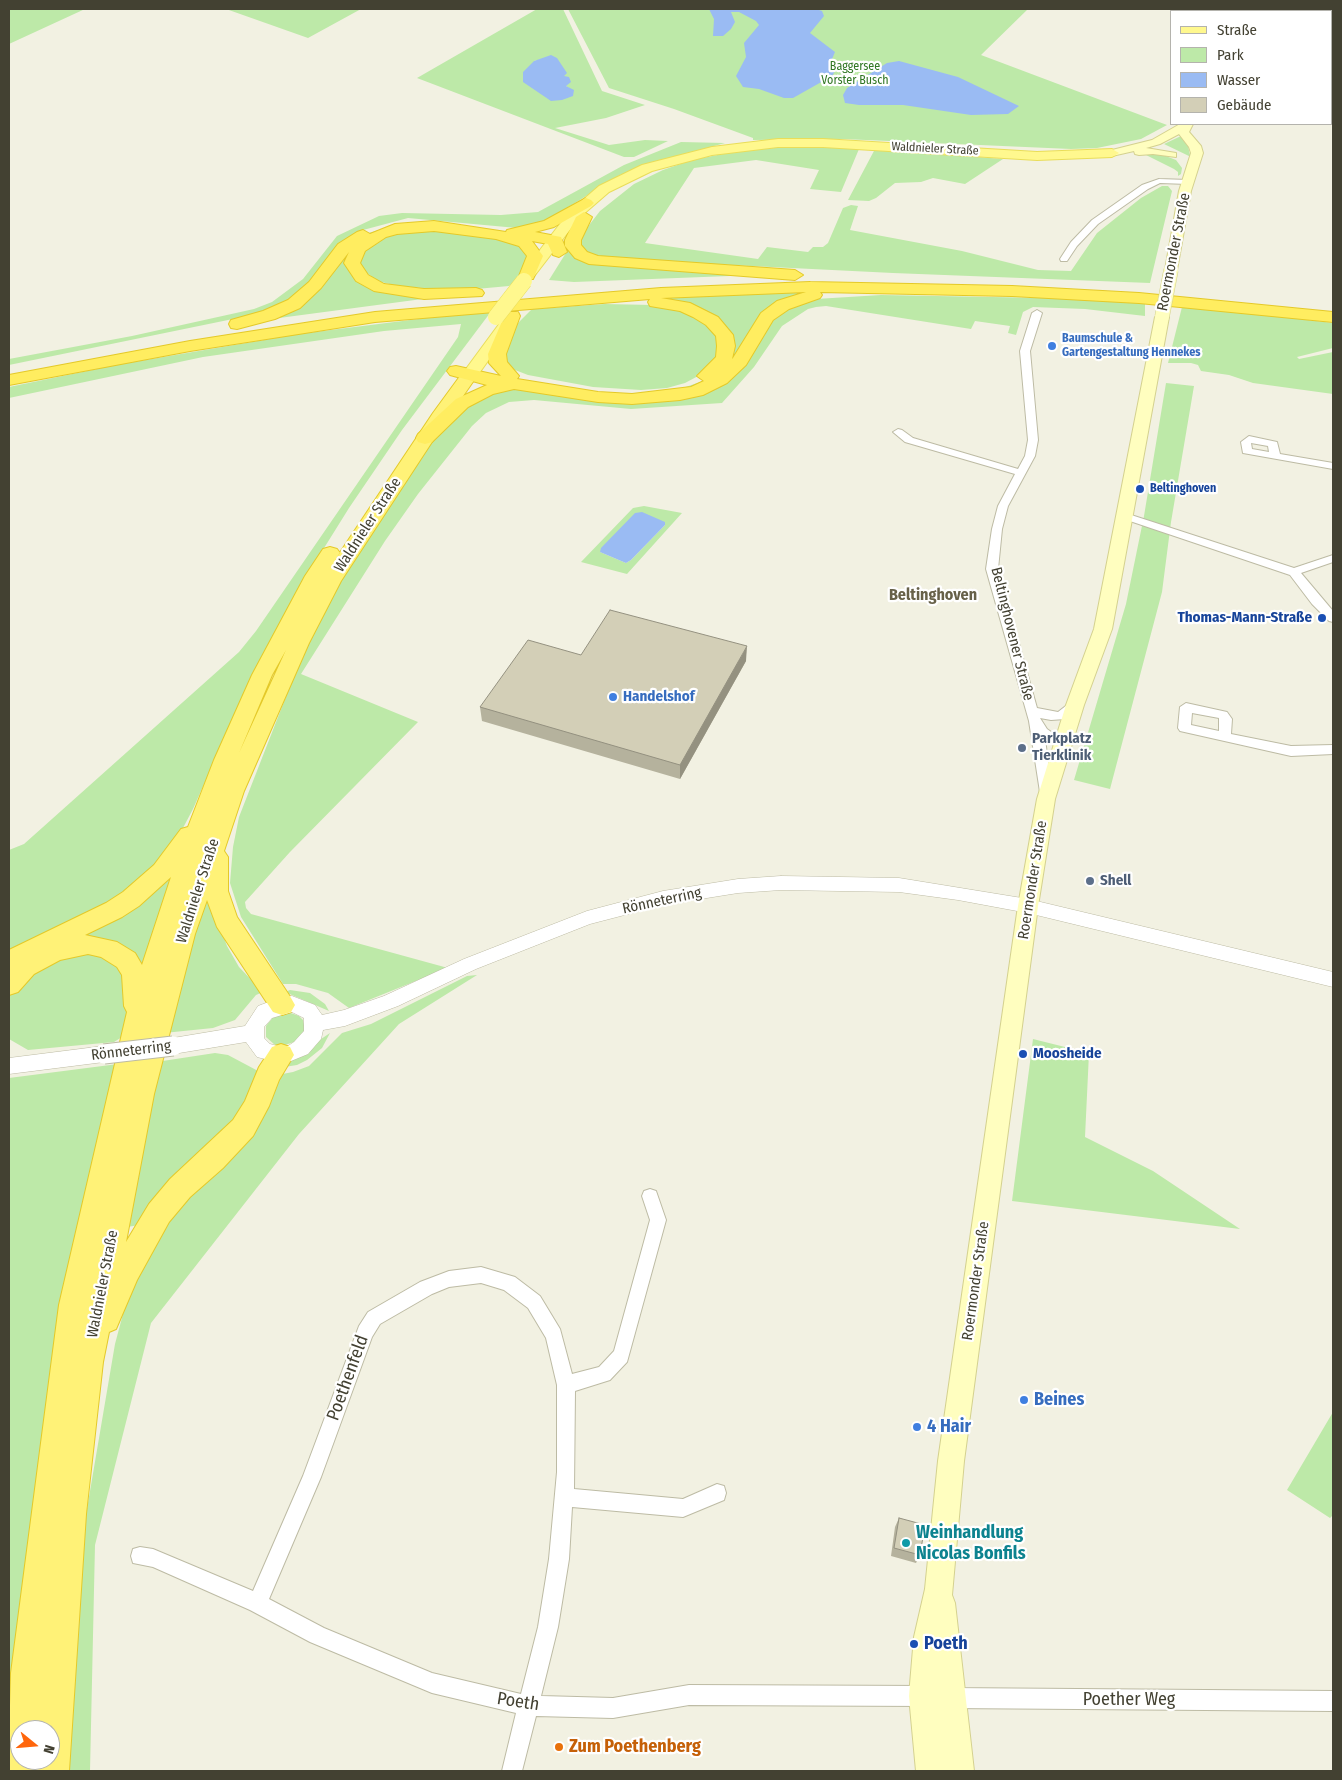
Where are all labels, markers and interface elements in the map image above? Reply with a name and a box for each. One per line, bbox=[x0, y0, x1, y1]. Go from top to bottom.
legend bbox=[1170, 10, 1332, 125]
text: Straße bbox=[1217, 21, 1257, 39]
text: Park bbox=[1217, 46, 1244, 64]
park label: Baggersee Vorster Busch bbox=[821, 60, 889, 88]
text: Wasser bbox=[1217, 71, 1260, 89]
text: Gebäude bbox=[1217, 96, 1272, 114]
street label: Waldnieler Straße bbox=[891, 140, 979, 158]
street label: Roermonder Straße bbox=[1154, 191, 1194, 313]
place label: Baumschule & Gartengestaltung Hennekes bbox=[1062, 332, 1201, 360]
marker: Baumschule & Gartengestaltung Hennekes bbox=[1046, 340, 1058, 352]
street label: Waldnieler Straße bbox=[331, 474, 405, 576]
place label: Beltinghoven bbox=[1150, 482, 1216, 496]
marker: Beltinghoven bbox=[1134, 483, 1146, 495]
street label: Beltinghovener Straße bbox=[987, 565, 1037, 703]
district label: Beltinghoven bbox=[889, 586, 977, 606]
place label: Thomas-Mann-Straße bbox=[1177, 609, 1312, 627]
marker: Thomas-Mann-Straße bbox=[1316, 612, 1328, 624]
place label: Handelshof bbox=[623, 688, 695, 706]
marker: Handelshof bbox=[607, 691, 619, 703]
place label: Parkplatz Tierklinik bbox=[1032, 730, 1091, 765]
marker: Parkplatz Tierklinik bbox=[1016, 742, 1028, 754]
street label: Roermonder Straße bbox=[1015, 819, 1051, 941]
street label: Waldnieler Straße bbox=[173, 836, 223, 946]
place label: Shell bbox=[1100, 872, 1131, 890]
marker: Shell bbox=[1084, 875, 1096, 887]
street label: Rönneterring bbox=[621, 884, 703, 918]
street label: Rönneterring bbox=[90, 1037, 172, 1065]
place label: Moosheide bbox=[1033, 1045, 1102, 1063]
marker: Moosheide bbox=[1017, 1048, 1029, 1060]
street label: Roermonder Straße bbox=[959, 1220, 993, 1342]
street label: Waldnieler Straße bbox=[84, 1229, 122, 1339]
street label: Poethenfeld bbox=[323, 1332, 373, 1424]
place label: Beines bbox=[1034, 1389, 1084, 1411]
marker: Beines bbox=[1018, 1394, 1030, 1406]
place label: 4 Hair bbox=[927, 1416, 971, 1438]
marker: 4 Hair bbox=[911, 1421, 923, 1433]
place label: Weinhandlung Nicolas Bonfils bbox=[916, 1522, 1026, 1565]
marker: Weinhandlung Nicolas Bonfils bbox=[900, 1537, 912, 1549]
place label: Poeth bbox=[924, 1633, 968, 1655]
marker: Poeth bbox=[908, 1638, 920, 1650]
street label: Poeth bbox=[495, 1688, 541, 1716]
street label: Poether Weg bbox=[1083, 1689, 1175, 1711]
north arrow bbox=[10, 1720, 60, 1770]
place label: Zum Poethenberg bbox=[569, 1736, 701, 1758]
marker: Zum Poethenberg bbox=[553, 1741, 565, 1753]
text: N bbox=[40, 1743, 58, 1756]

